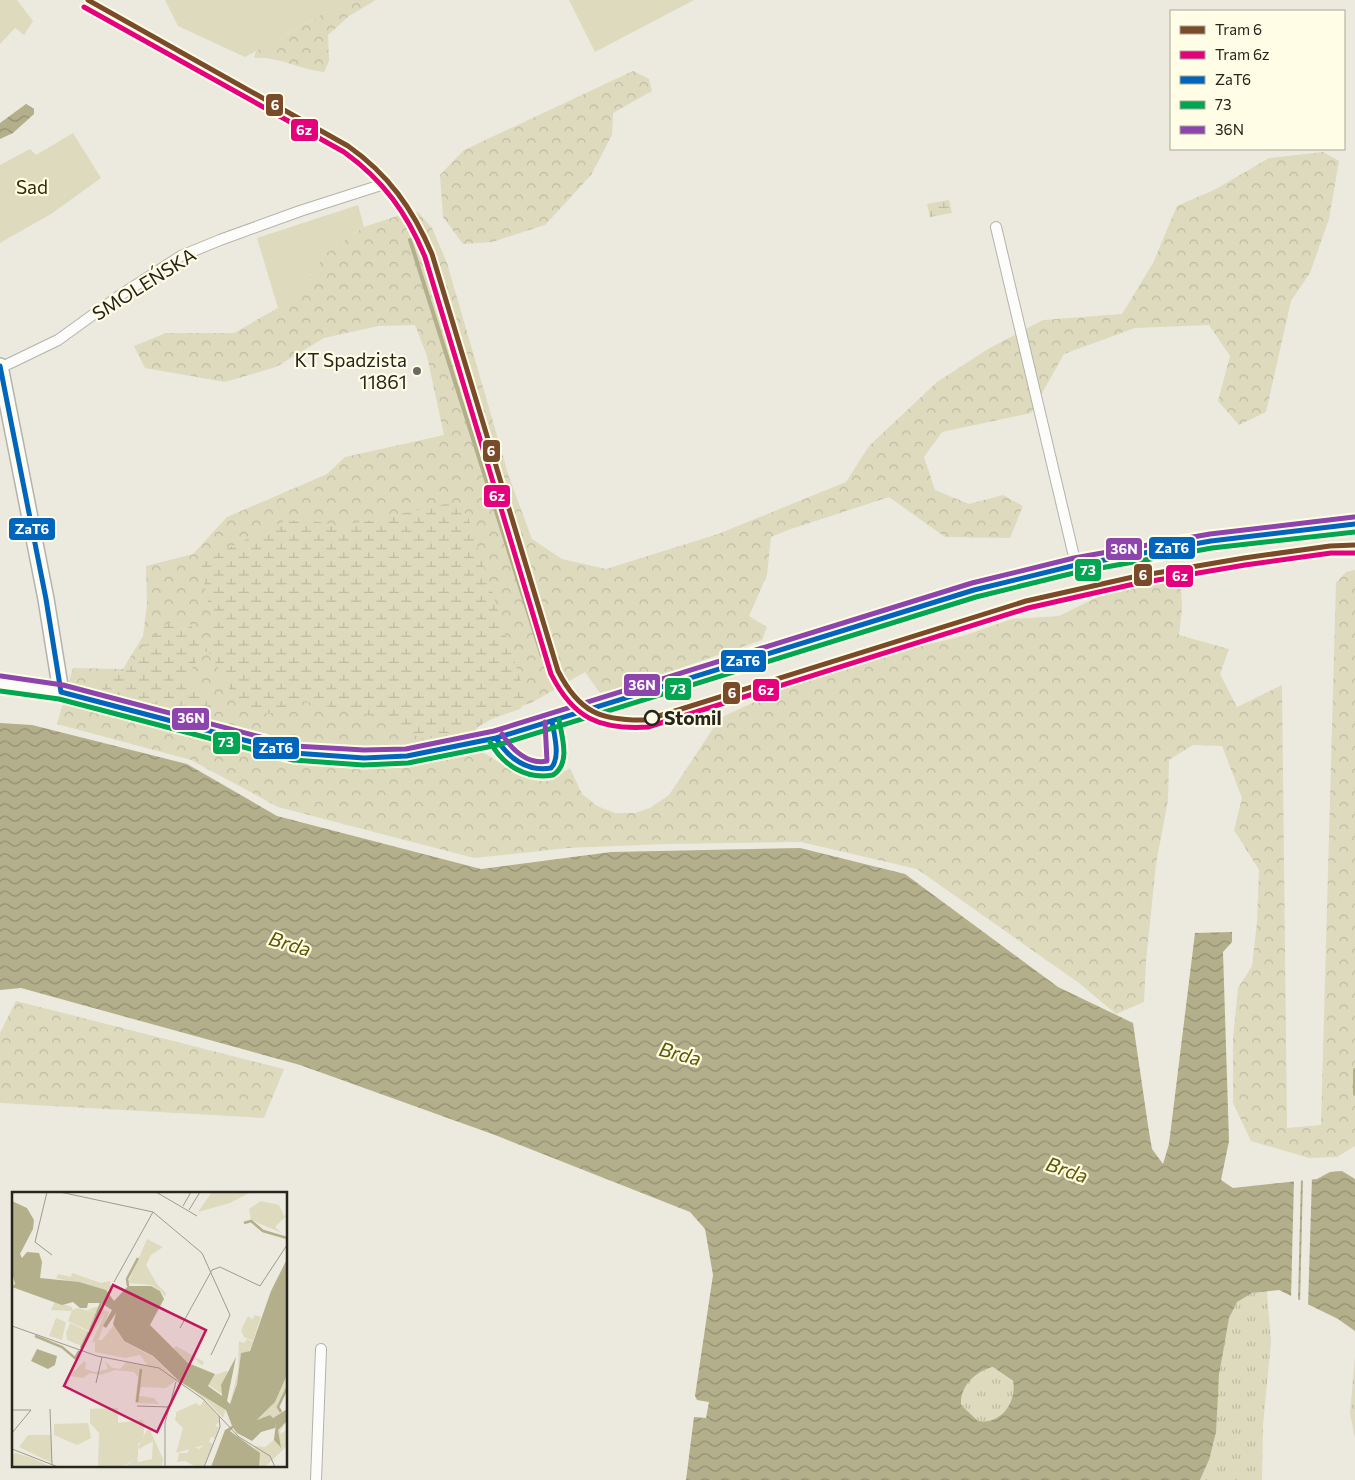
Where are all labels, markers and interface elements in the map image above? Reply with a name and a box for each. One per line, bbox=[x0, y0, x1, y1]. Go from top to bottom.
legend bbox=[1170, 10, 1345, 150]
text: Tram 6 bbox=[1215, 20, 1262, 38]
text: Tram 6z bbox=[1215, 45, 1270, 63]
text: ZaT6 bbox=[1215, 70, 1251, 88]
line badge: 6 bbox=[265, 93, 284, 117]
text: 73 bbox=[1215, 95, 1231, 113]
text: 6 bbox=[271, 96, 280, 113]
line badge: 6z bbox=[290, 118, 319, 142]
text: 36N bbox=[1215, 120, 1244, 138]
text: 6z bbox=[296, 121, 312, 138]
park label: Sad bbox=[16, 175, 48, 198]
street label: SMOLEŃSKA bbox=[88, 243, 200, 325]
place label: KT Spadzista 11861 bbox=[294, 348, 407, 393]
marker: KT Spadzista 11861 bbox=[411, 365, 423, 377]
line badge: 6 bbox=[482, 439, 501, 463]
text: 6 bbox=[487, 442, 496, 459]
line badge: 6z bbox=[483, 484, 511, 508]
text: 6z bbox=[489, 487, 505, 504]
line badge: ZaT6 bbox=[8, 517, 56, 541]
text: ZaT6 bbox=[15, 520, 50, 537]
line badge: ZaT6 bbox=[1148, 536, 1196, 560]
line badge: 36N bbox=[1105, 537, 1143, 561]
text: ZaT6 bbox=[1155, 539, 1190, 556]
text: 36N bbox=[1110, 540, 1138, 557]
line badge: 73 bbox=[1074, 558, 1102, 582]
text: 73 bbox=[1080, 561, 1096, 578]
line badge: 6 bbox=[1133, 563, 1153, 587]
line badge: 6z bbox=[1165, 564, 1194, 588]
text: 6 bbox=[1139, 566, 1148, 583]
text: 6z bbox=[1172, 567, 1188, 584]
line badge: ZaT6 bbox=[720, 649, 767, 673]
text: ZaT6 bbox=[726, 652, 761, 669]
line badge: 36N bbox=[623, 673, 661, 697]
text: 36N bbox=[628, 676, 656, 693]
line badge: 73 bbox=[664, 677, 692, 701]
line badge: 6z bbox=[752, 678, 780, 702]
text: 73 bbox=[670, 680, 686, 697]
line badge: 6 bbox=[722, 681, 741, 705]
text: 6z bbox=[758, 681, 774, 698]
text: 6 bbox=[728, 684, 737, 701]
place label: Stomil bbox=[664, 706, 722, 729]
line badge: 36N bbox=[171, 707, 210, 731]
text: 36N bbox=[177, 709, 205, 726]
marker: Stomil bbox=[644, 710, 660, 726]
line badge: 73 bbox=[212, 731, 241, 755]
text: 73 bbox=[218, 733, 234, 750]
line badge: ZaT6 bbox=[252, 736, 300, 760]
text: ZaT6 bbox=[259, 739, 294, 756]
water label: Brda bbox=[266, 925, 314, 961]
water label: Brda bbox=[657, 1036, 704, 1070]
water label: Brda bbox=[1043, 1151, 1091, 1187]
inset map bbox=[12, 1192, 288, 1468]

